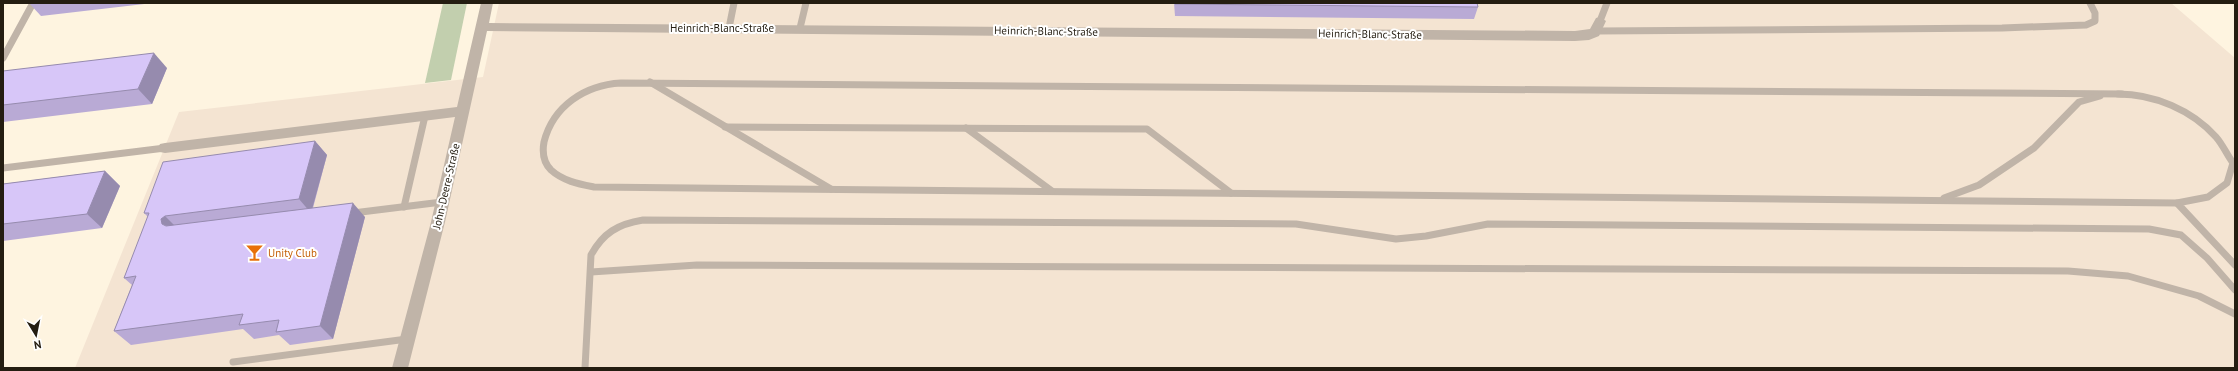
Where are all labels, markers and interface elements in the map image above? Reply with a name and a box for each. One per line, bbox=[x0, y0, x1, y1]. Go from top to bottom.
street label: Heinrich-Blanc-Straße bbox=[670, 21, 774, 35]
street label: Heinrich-Blanc-Straße bbox=[994, 23, 1099, 39]
street label: Heinrich-Blanc-Straße bbox=[1318, 26, 1423, 42]
street label: John-Deere-Straße bbox=[429, 141, 463, 231]
bar icon: Unity Club bbox=[245, 243, 265, 263]
place label: Unity Club bbox=[268, 246, 317, 260]
north arrow bbox=[16, 315, 56, 355]
text: N bbox=[33, 337, 43, 352]

